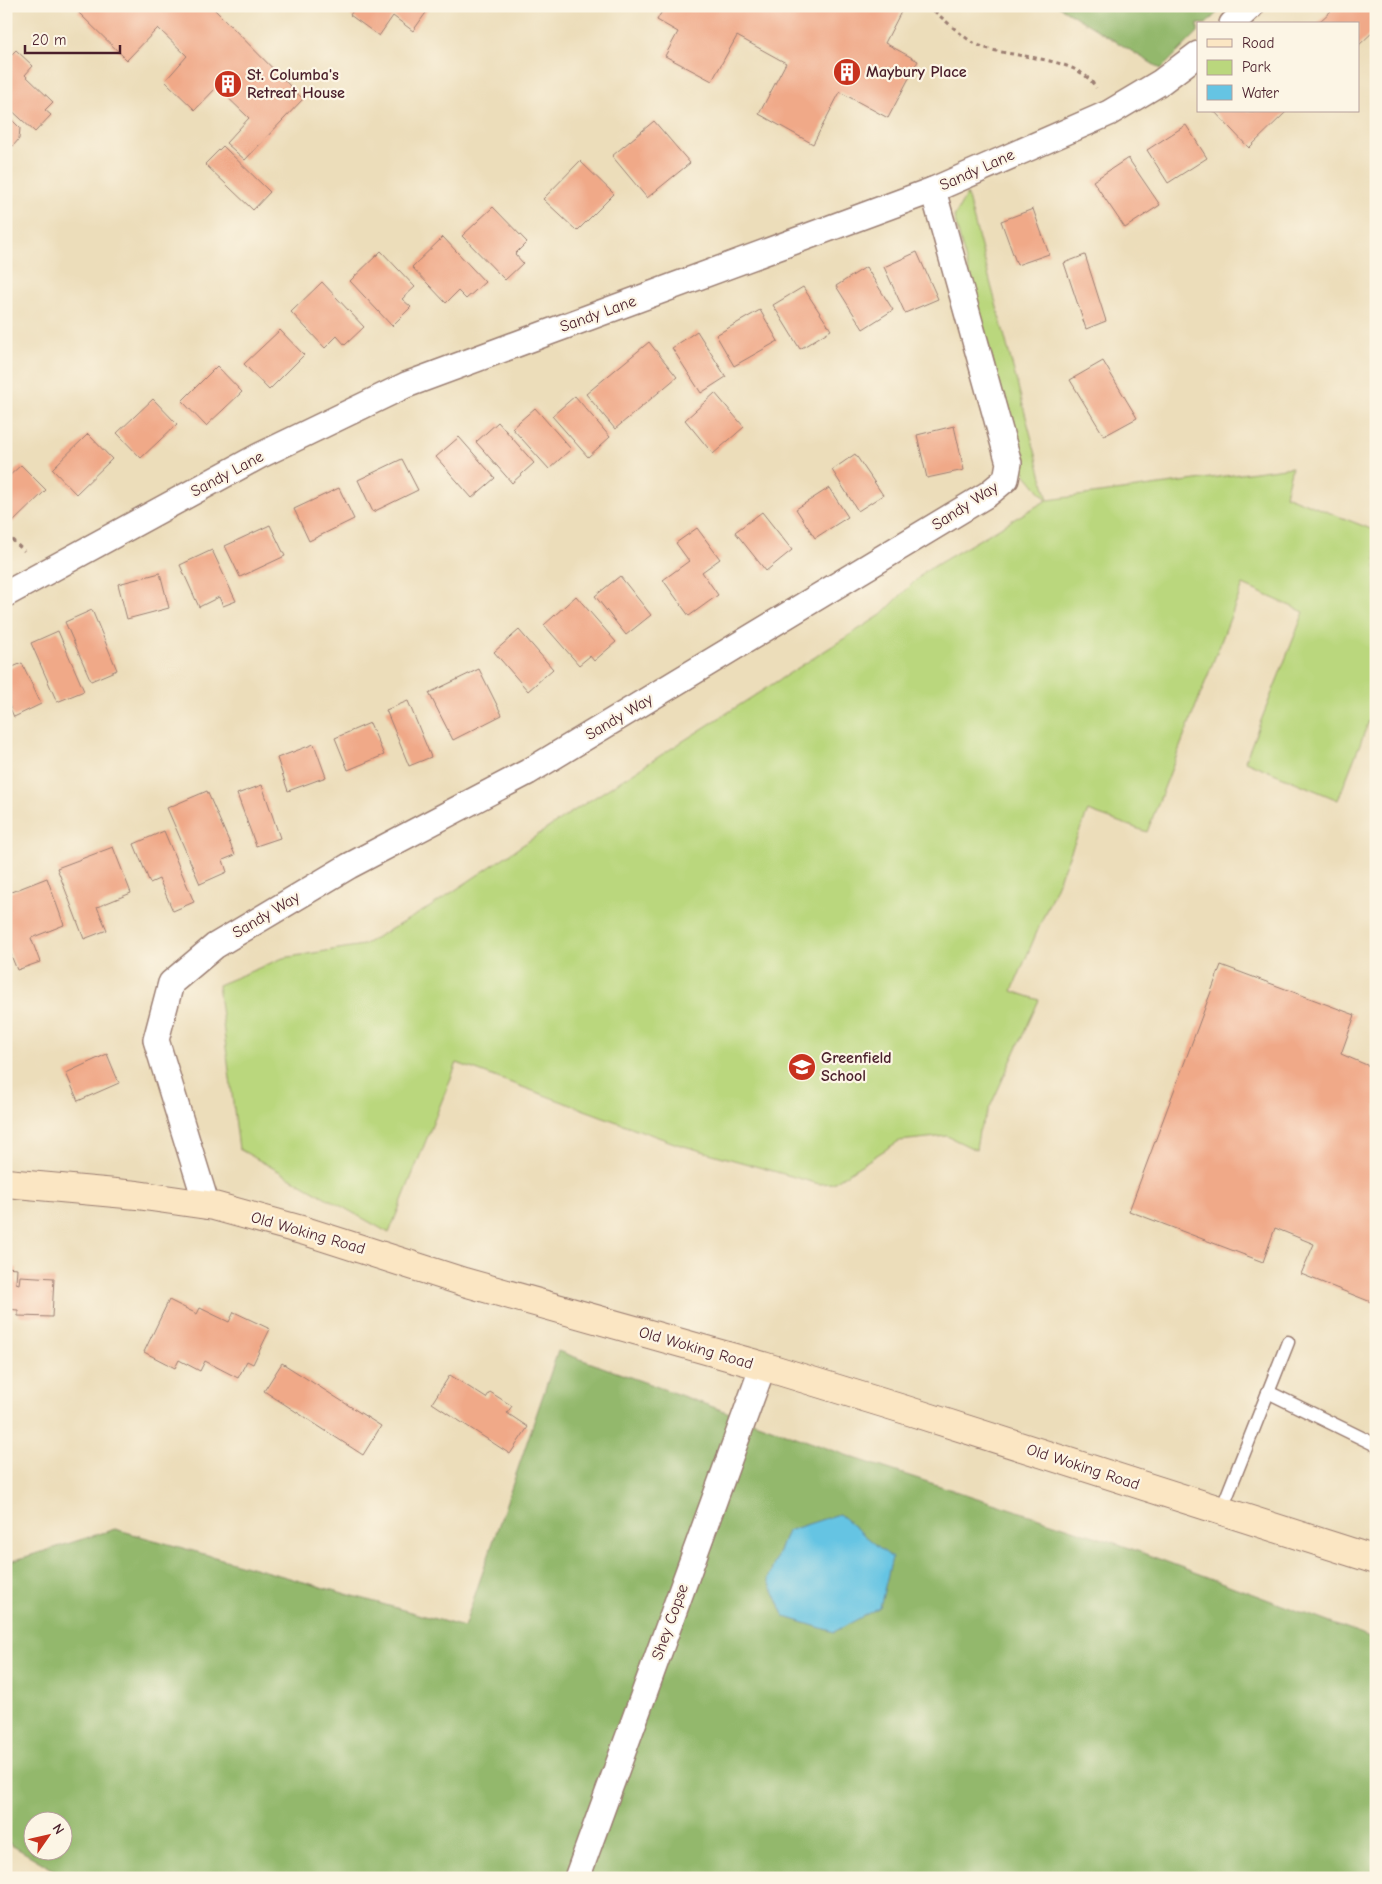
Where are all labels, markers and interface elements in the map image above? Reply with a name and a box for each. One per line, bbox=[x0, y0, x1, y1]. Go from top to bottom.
scale bar bbox=[25, 22, 120, 54]
legend bbox=[1197, 22, 1360, 112]
text: 20 m bbox=[32, 31, 66, 49]
text: Road bbox=[1242, 34, 1274, 52]
building icon: Maybury Place bbox=[832, 57, 862, 87]
text: Park bbox=[1242, 58, 1271, 76]
place label: Maybury Place bbox=[866, 63, 967, 81]
place label: St. Columba's Retreat House bbox=[247, 66, 345, 102]
building icon: St. Columba's Retreat House bbox=[213, 69, 243, 99]
text: Water bbox=[1242, 84, 1279, 102]
street label: Sandy Lane bbox=[937, 146, 1017, 194]
street label: Sandy Lane bbox=[557, 292, 639, 336]
street label: Sandy Lane bbox=[188, 447, 266, 501]
street label: Sandy Way bbox=[929, 478, 1002, 534]
street label: Sandy Way bbox=[582, 690, 657, 744]
street label: Sandy Way bbox=[229, 888, 304, 942]
place label: Greenfield School bbox=[821, 1049, 892, 1085]
school or university icon: Greenfield School bbox=[787, 1052, 817, 1082]
street label: Old Woking Road bbox=[249, 1208, 367, 1258]
street label: Old Woking Road bbox=[637, 1323, 755, 1373]
street label: Old Woking Road bbox=[1024, 1440, 1142, 1494]
street label: Shey Copse bbox=[648, 1582, 692, 1662]
north arrow bbox=[22, 1812, 72, 1862]
text: N bbox=[49, 1820, 68, 1838]

